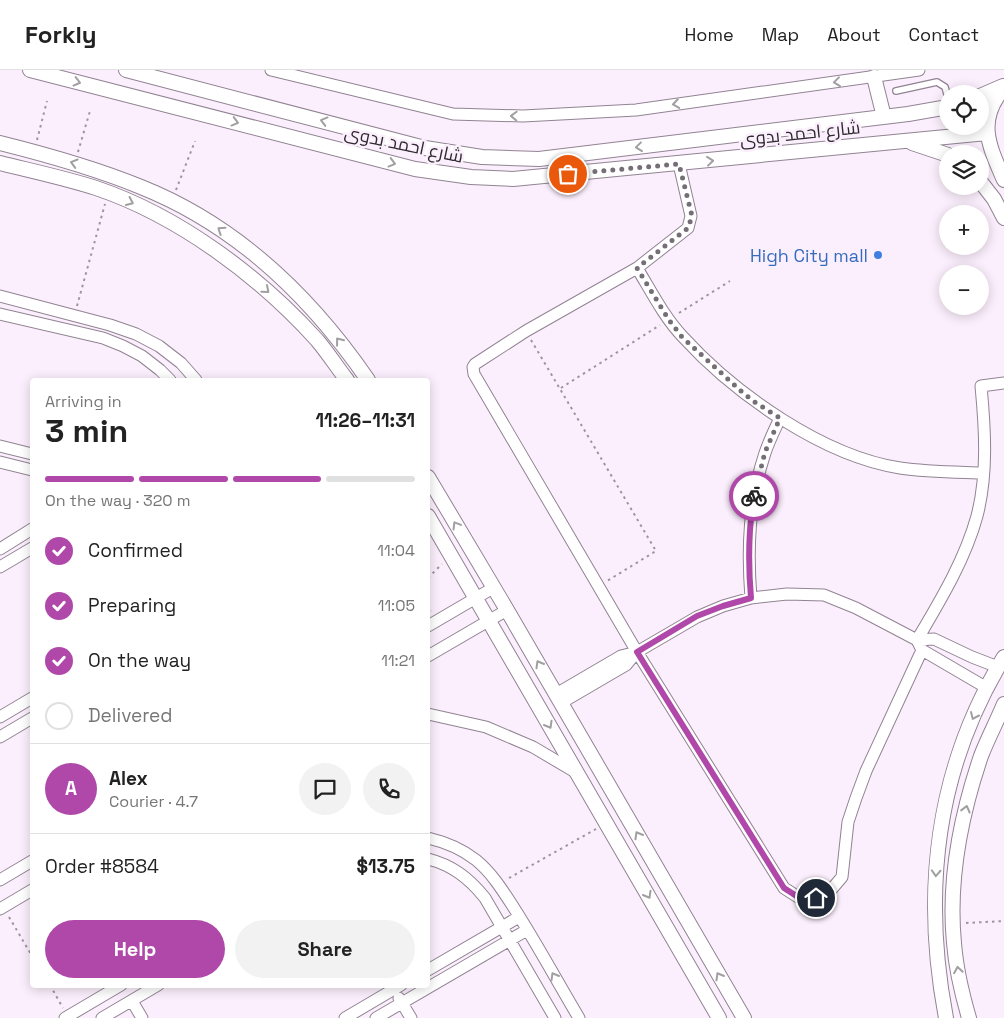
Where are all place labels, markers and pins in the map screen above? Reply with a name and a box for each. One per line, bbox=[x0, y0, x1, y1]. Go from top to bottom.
pin bbox=[547, 153, 589, 195]
place label: High City mall bbox=[750, 244, 868, 267]
marker: High City mall bbox=[872, 249, 884, 261]
pin bbox=[795, 877, 837, 919]

